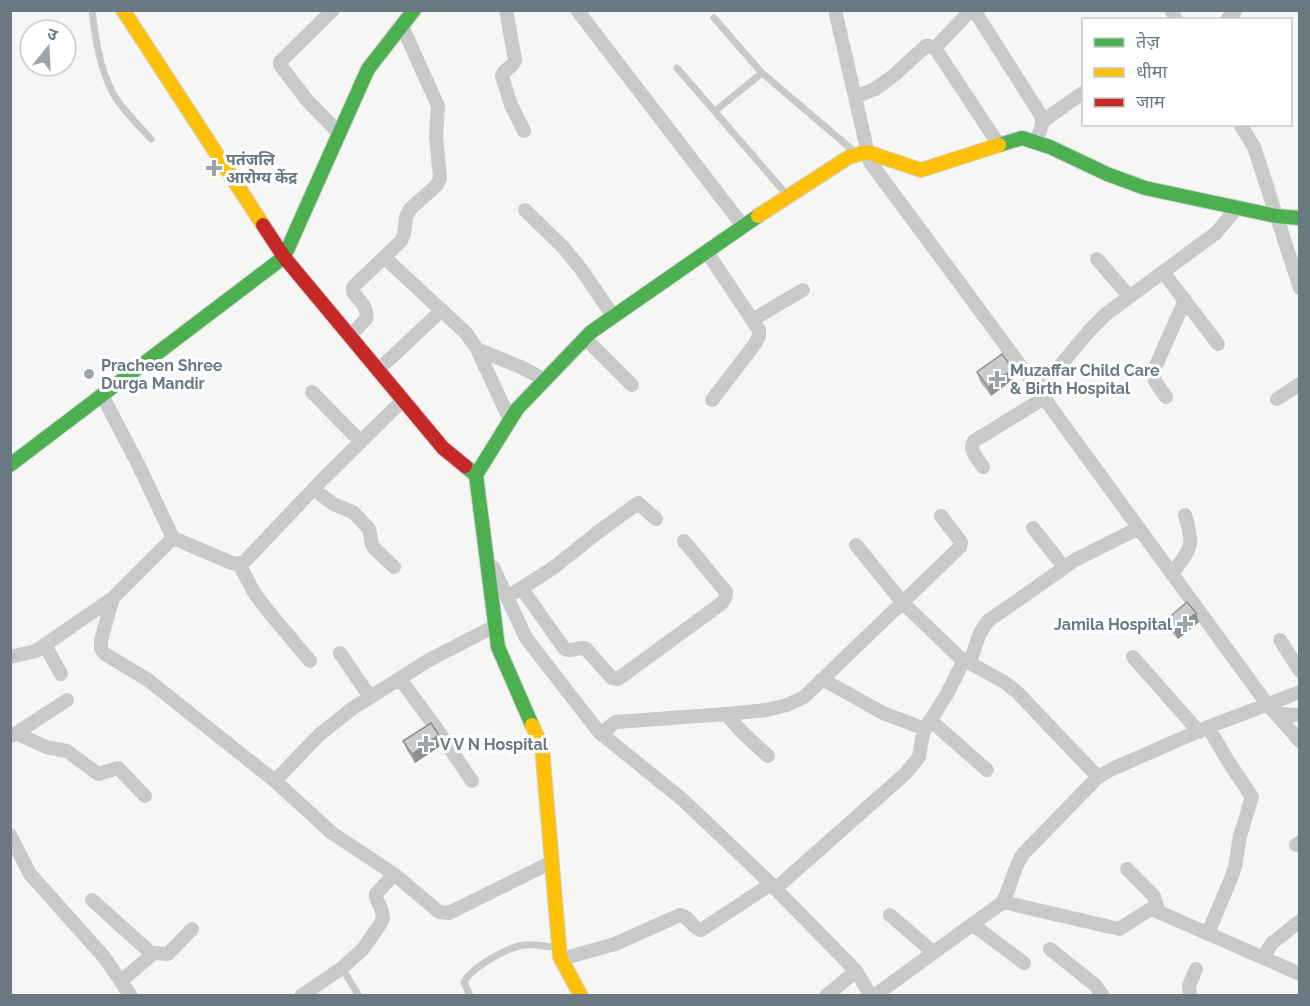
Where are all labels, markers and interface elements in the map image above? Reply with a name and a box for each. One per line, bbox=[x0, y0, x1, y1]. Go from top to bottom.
north arrow bbox=[18, 18, 78, 78]
legend bbox=[1082, 18, 1292, 126]
text: उ bbox=[45, 24, 60, 45]
text: तेज़ bbox=[1136, 31, 1160, 52]
text: धीमा bbox=[1136, 61, 1167, 82]
text: जाम bbox=[1136, 91, 1166, 112]
place label: पतंजलि आरोग्य केंद्र bbox=[226, 150, 298, 187]
marker: पतंजलि आरोग्य केंद्र bbox=[207, 161, 221, 175]
place label: Pracheen Shree Durga Mandir bbox=[101, 356, 223, 393]
place label: Muzaffar Child Care & Birth Hospital bbox=[1010, 361, 1160, 398]
marker: Pracheen Shree Durga Mandir bbox=[82, 367, 96, 381]
marker: Muzaffar Child Care & Birth Hospital bbox=[988, 370, 1006, 388]
place label: Jamila Hospital bbox=[1054, 615, 1173, 634]
marker: Jamila Hospital bbox=[1176, 615, 1194, 633]
marker: V V N Hospital bbox=[417, 735, 435, 753]
place label: V V N Hospital bbox=[440, 735, 549, 754]

